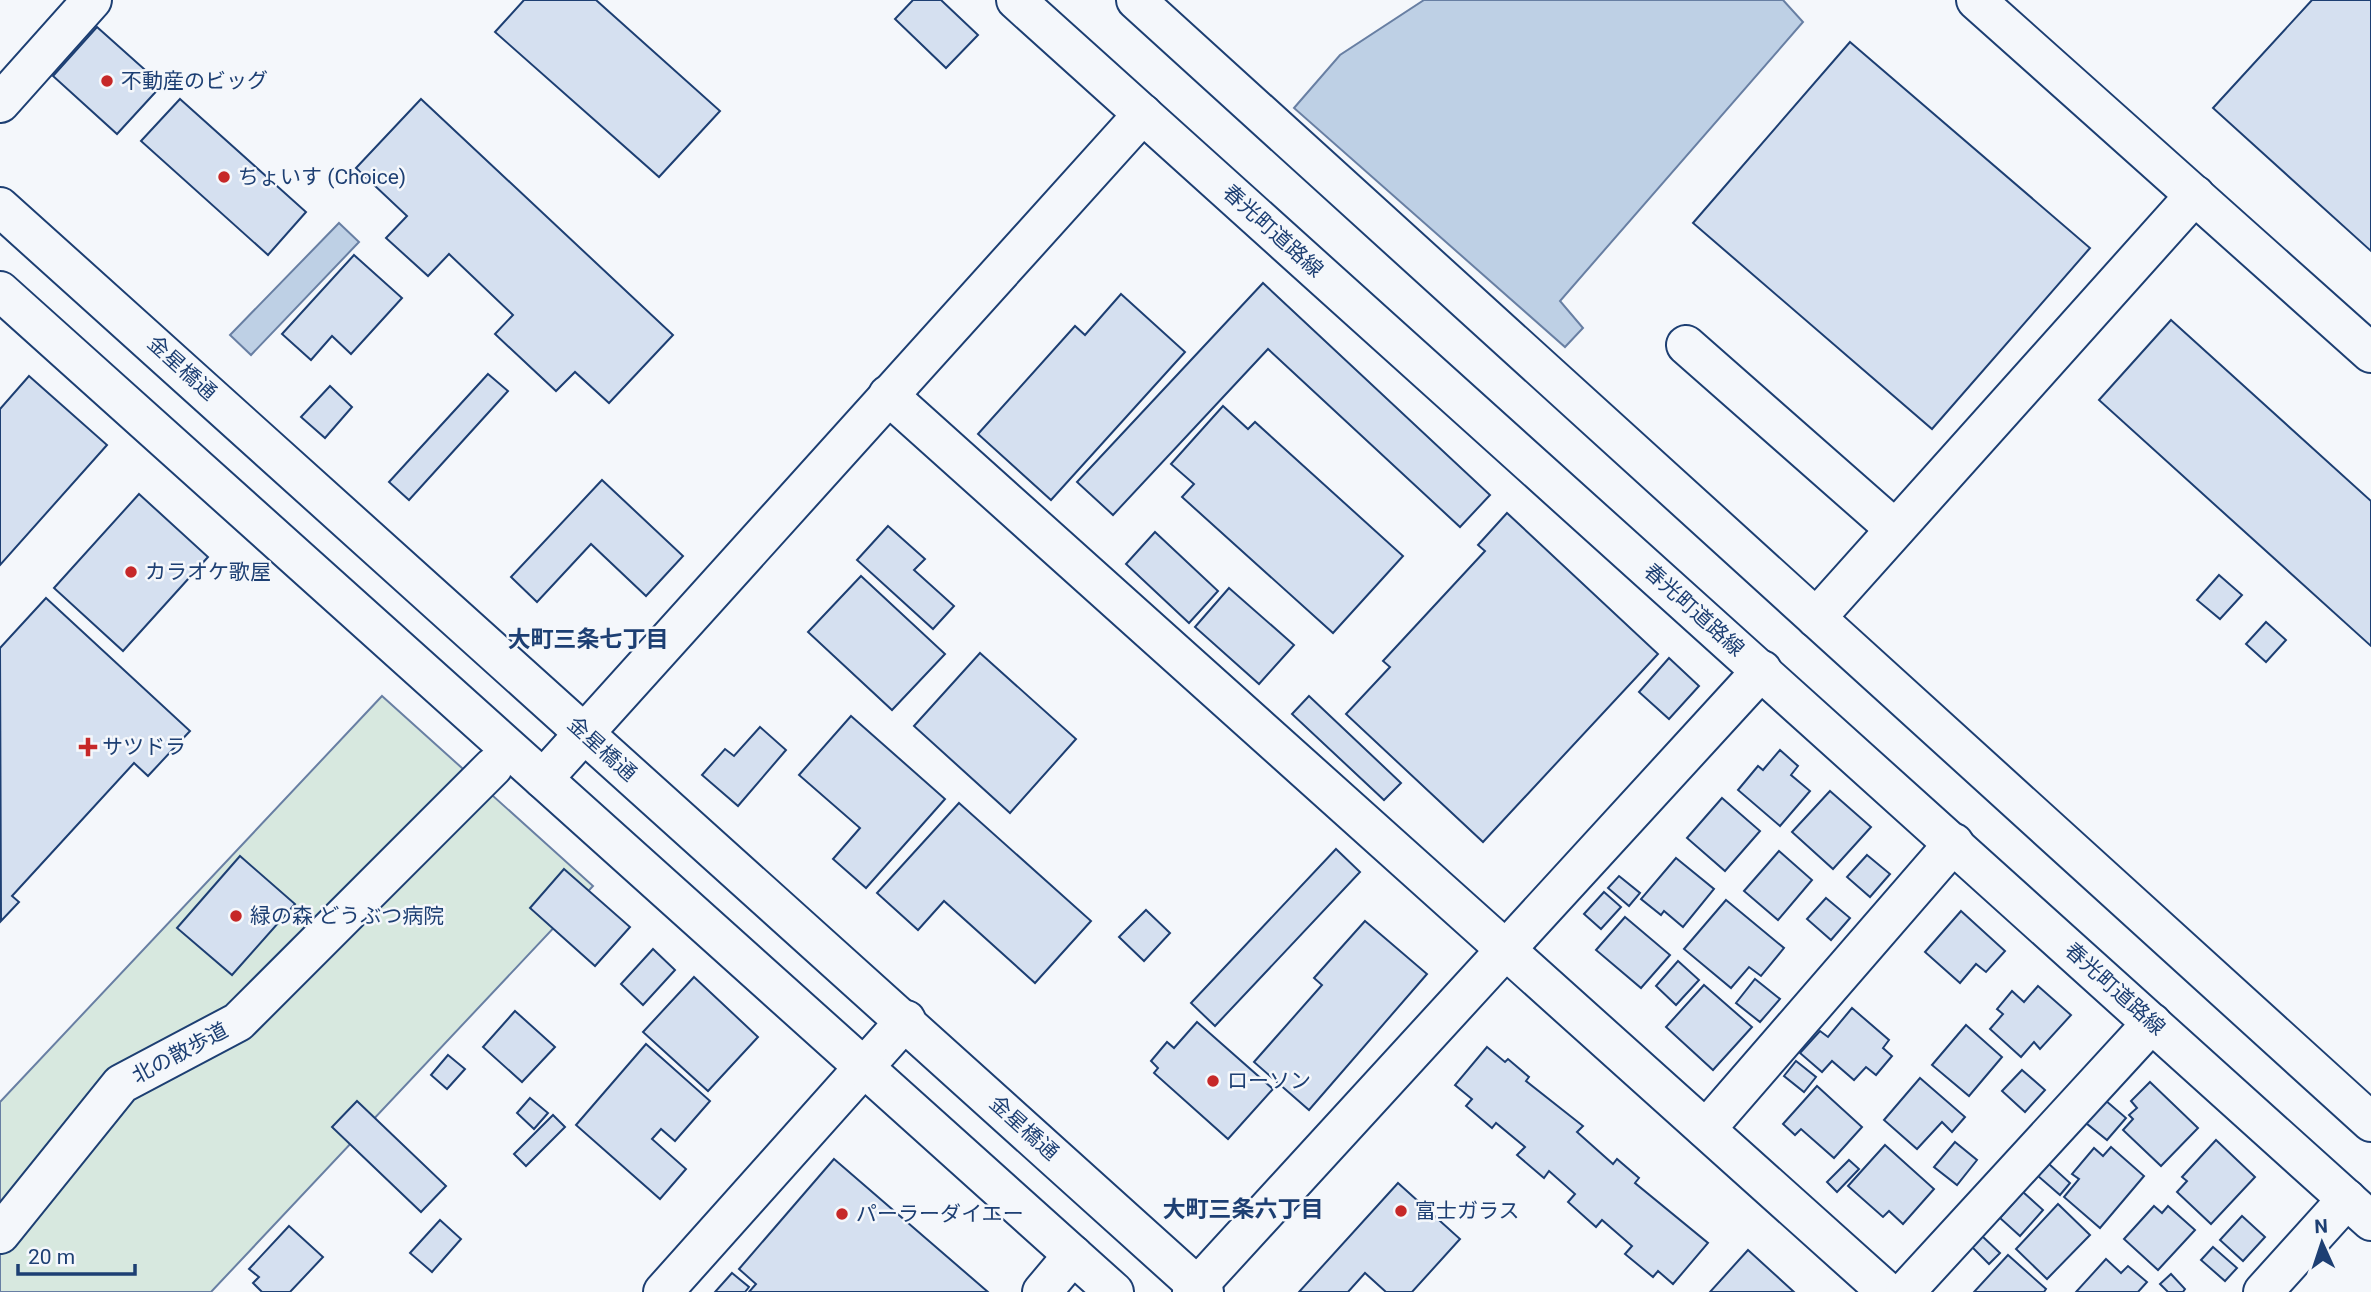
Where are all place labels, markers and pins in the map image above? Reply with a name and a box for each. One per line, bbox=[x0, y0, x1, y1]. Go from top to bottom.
place label: 不動産のビッグ bbox=[121, 69, 268, 93]
marker: 不動産のビッグ bbox=[99, 73, 115, 89]
place label: ちょいす (Choice) bbox=[238, 165, 406, 189]
marker: ちょいす (Choice) bbox=[216, 169, 232, 185]
place label: カラオケ歌屋 bbox=[145, 560, 271, 584]
marker: カラオケ歌屋 bbox=[123, 564, 139, 580]
place label: サツドラ bbox=[102, 735, 186, 759]
marker: サツドラ bbox=[80, 739, 96, 755]
place label: 緑の森 どうぶつ病院 bbox=[250, 904, 444, 928]
marker: 緑の森 どうぶつ病院 bbox=[228, 908, 244, 924]
place label: ローソン bbox=[1227, 1069, 1311, 1093]
marker: ローソン bbox=[1205, 1073, 1221, 1089]
place label: 富士ガラス bbox=[1415, 1199, 1520, 1223]
place label: パーラーダイエー bbox=[856, 1202, 1024, 1226]
marker: 富士ガラス bbox=[1393, 1203, 1409, 1219]
marker: パーラーダイエー bbox=[834, 1206, 850, 1222]

